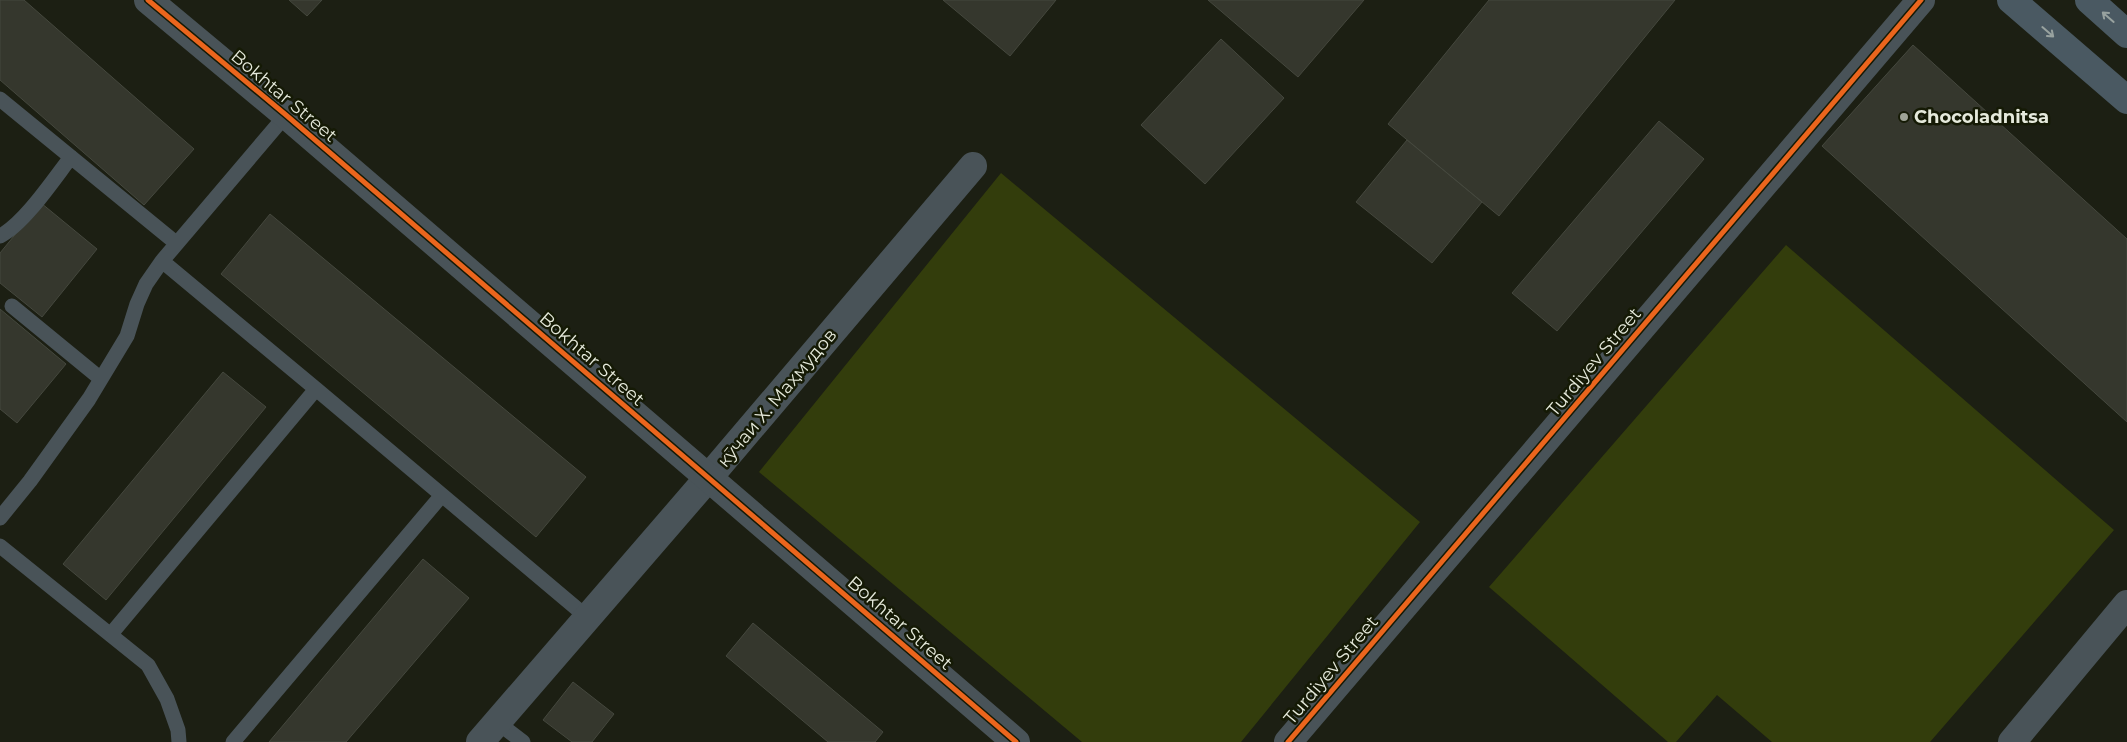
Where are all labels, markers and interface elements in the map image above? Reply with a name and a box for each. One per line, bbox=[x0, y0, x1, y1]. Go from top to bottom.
one-way arrow bbox=[2101, 11, 2114, 23]
one-way arrow bbox=[2041, 26, 2054, 37]
street label: Bokhtar Street bbox=[226, 45, 342, 147]
place label: Chocoladnitsa bbox=[1914, 106, 2049, 128]
marker: Chocoladnitsa bbox=[1898, 111, 1910, 123]
street label: Turdiyev Street bbox=[1542, 303, 1646, 421]
street label: Bokhtar Street bbox=[535, 307, 649, 411]
street label: кӯчаи Х. Маҳмудов bbox=[713, 324, 841, 472]
street label: Bokhtar Street bbox=[843, 571, 957, 675]
street label: Turdiyev Street bbox=[1279, 611, 1383, 729]

